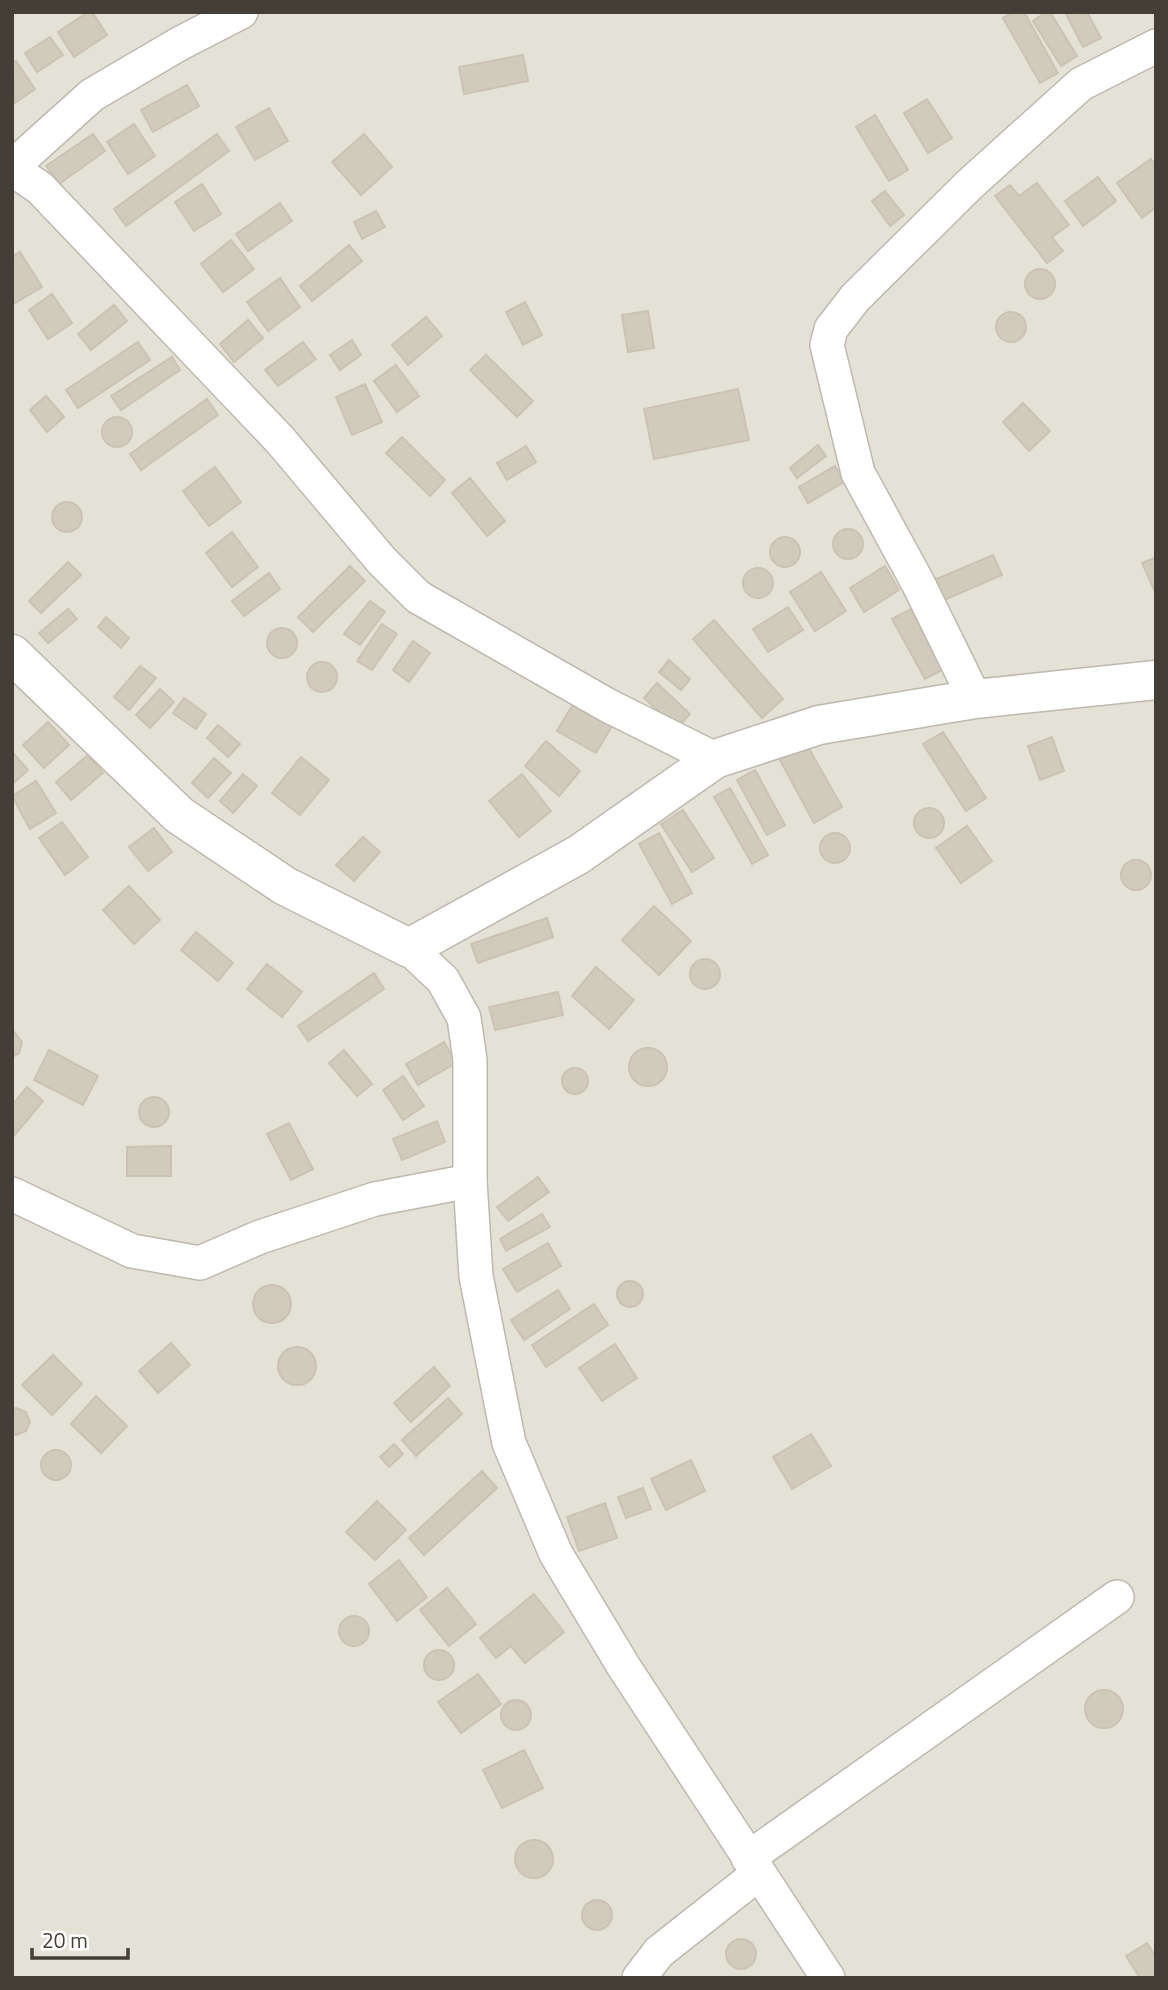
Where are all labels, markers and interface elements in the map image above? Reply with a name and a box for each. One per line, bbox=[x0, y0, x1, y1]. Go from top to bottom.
scale bar bbox=[32, 1916, 128, 1960]
text: 20 m bbox=[42, 1924, 88, 1956]

